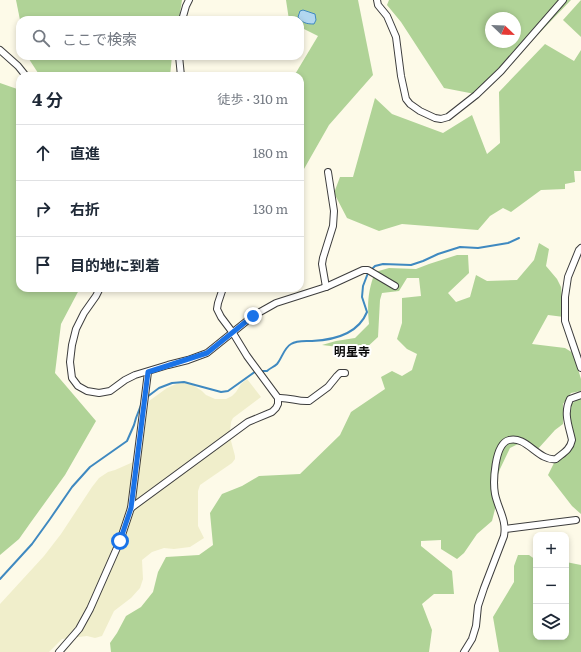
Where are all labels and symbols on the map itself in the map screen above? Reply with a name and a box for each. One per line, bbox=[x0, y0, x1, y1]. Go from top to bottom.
north arrow bbox=[485, 12, 521, 48]
route end bbox=[244, 307, 262, 325]
district label: 明星寺 bbox=[334, 342, 370, 360]
route start bbox=[111, 532, 129, 550]

